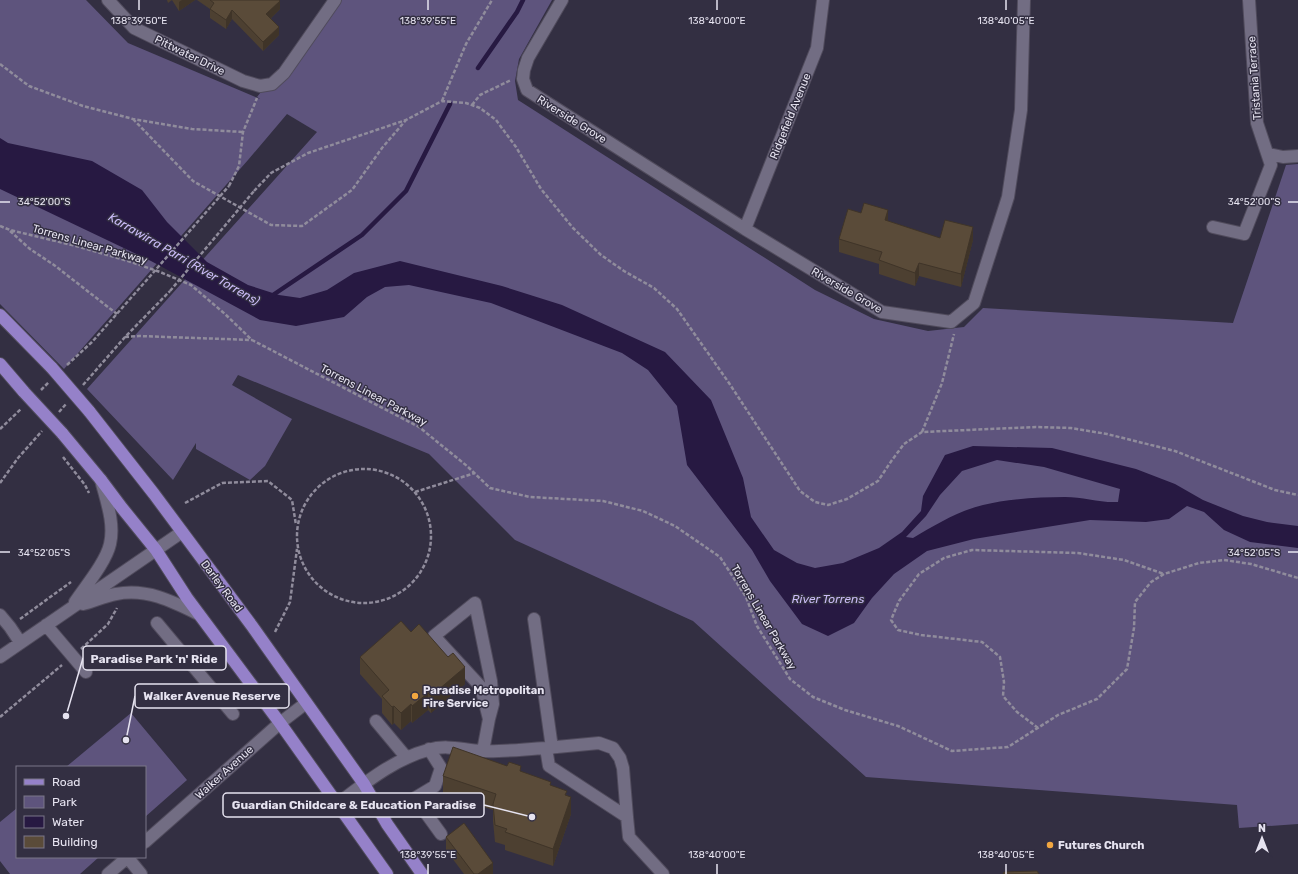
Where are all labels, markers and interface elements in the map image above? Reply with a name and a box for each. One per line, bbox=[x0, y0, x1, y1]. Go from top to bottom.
text: 138°39'50"E bbox=[111, 15, 167, 27]
text: 138°39'55"E bbox=[400, 15, 456, 27]
text: 138°40'00"E bbox=[688, 15, 746, 27]
text: 138°40'05"E bbox=[978, 15, 1034, 27]
street label: Pittwater Drive bbox=[153, 33, 227, 78]
street label: Tristania Terrace bbox=[1245, 36, 1264, 120]
street label: Ridgefield Avenue bbox=[767, 71, 814, 161]
street label: Riverside Grove bbox=[535, 93, 609, 146]
text: 34°52'00"S bbox=[18, 196, 70, 208]
text: 34°52'00"S bbox=[1228, 196, 1280, 208]
water label: Karrawirra Parri (River Torrens) bbox=[106, 210, 262, 308]
street label: Torrens Linear Parkway bbox=[31, 222, 149, 267]
street label: Riverside Grove bbox=[809, 265, 884, 316]
street label: Torrens Linear Parkway bbox=[318, 362, 429, 429]
text: 34°52'05"S bbox=[18, 547, 70, 559]
text: 34°52'05"S bbox=[1228, 547, 1280, 559]
street label: Darley Road bbox=[198, 558, 245, 615]
street label: Torrens Linear Parkway bbox=[728, 562, 799, 672]
water label: River Torrens bbox=[792, 592, 864, 606]
callout: Paradise Park 'n' Ride bbox=[83, 646, 226, 670]
text: Paradise Park 'n' Ride bbox=[90, 652, 218, 666]
callout: Walker Avenue Reserve bbox=[135, 684, 289, 708]
place label: Paradise Metropolitan Fire Service bbox=[423, 684, 544, 710]
text: Walker Avenue Reserve bbox=[143, 689, 281, 703]
marker: Paradise Metropolitan Fire Service bbox=[410, 691, 420, 701]
street label: Walker Avenue bbox=[193, 743, 256, 802]
legend bbox=[16, 766, 146, 858]
text: Road bbox=[52, 775, 80, 789]
callout: Guardian Childcare & Education Paradise bbox=[223, 793, 484, 817]
text: Park bbox=[52, 795, 78, 809]
text: Guardian Childcare & Education Paradise bbox=[232, 798, 476, 812]
text: Water bbox=[52, 815, 84, 829]
north arrow bbox=[1242, 818, 1282, 858]
text: N bbox=[1258, 822, 1266, 835]
text: Building bbox=[52, 835, 98, 849]
place label: Futures Church bbox=[1058, 839, 1144, 852]
marker: Futures Church bbox=[1045, 840, 1055, 850]
text: 138°39'55"E bbox=[400, 849, 456, 861]
text: 138°40'00"E bbox=[688, 849, 746, 861]
text: 138°40'05"E bbox=[978, 849, 1034, 861]

